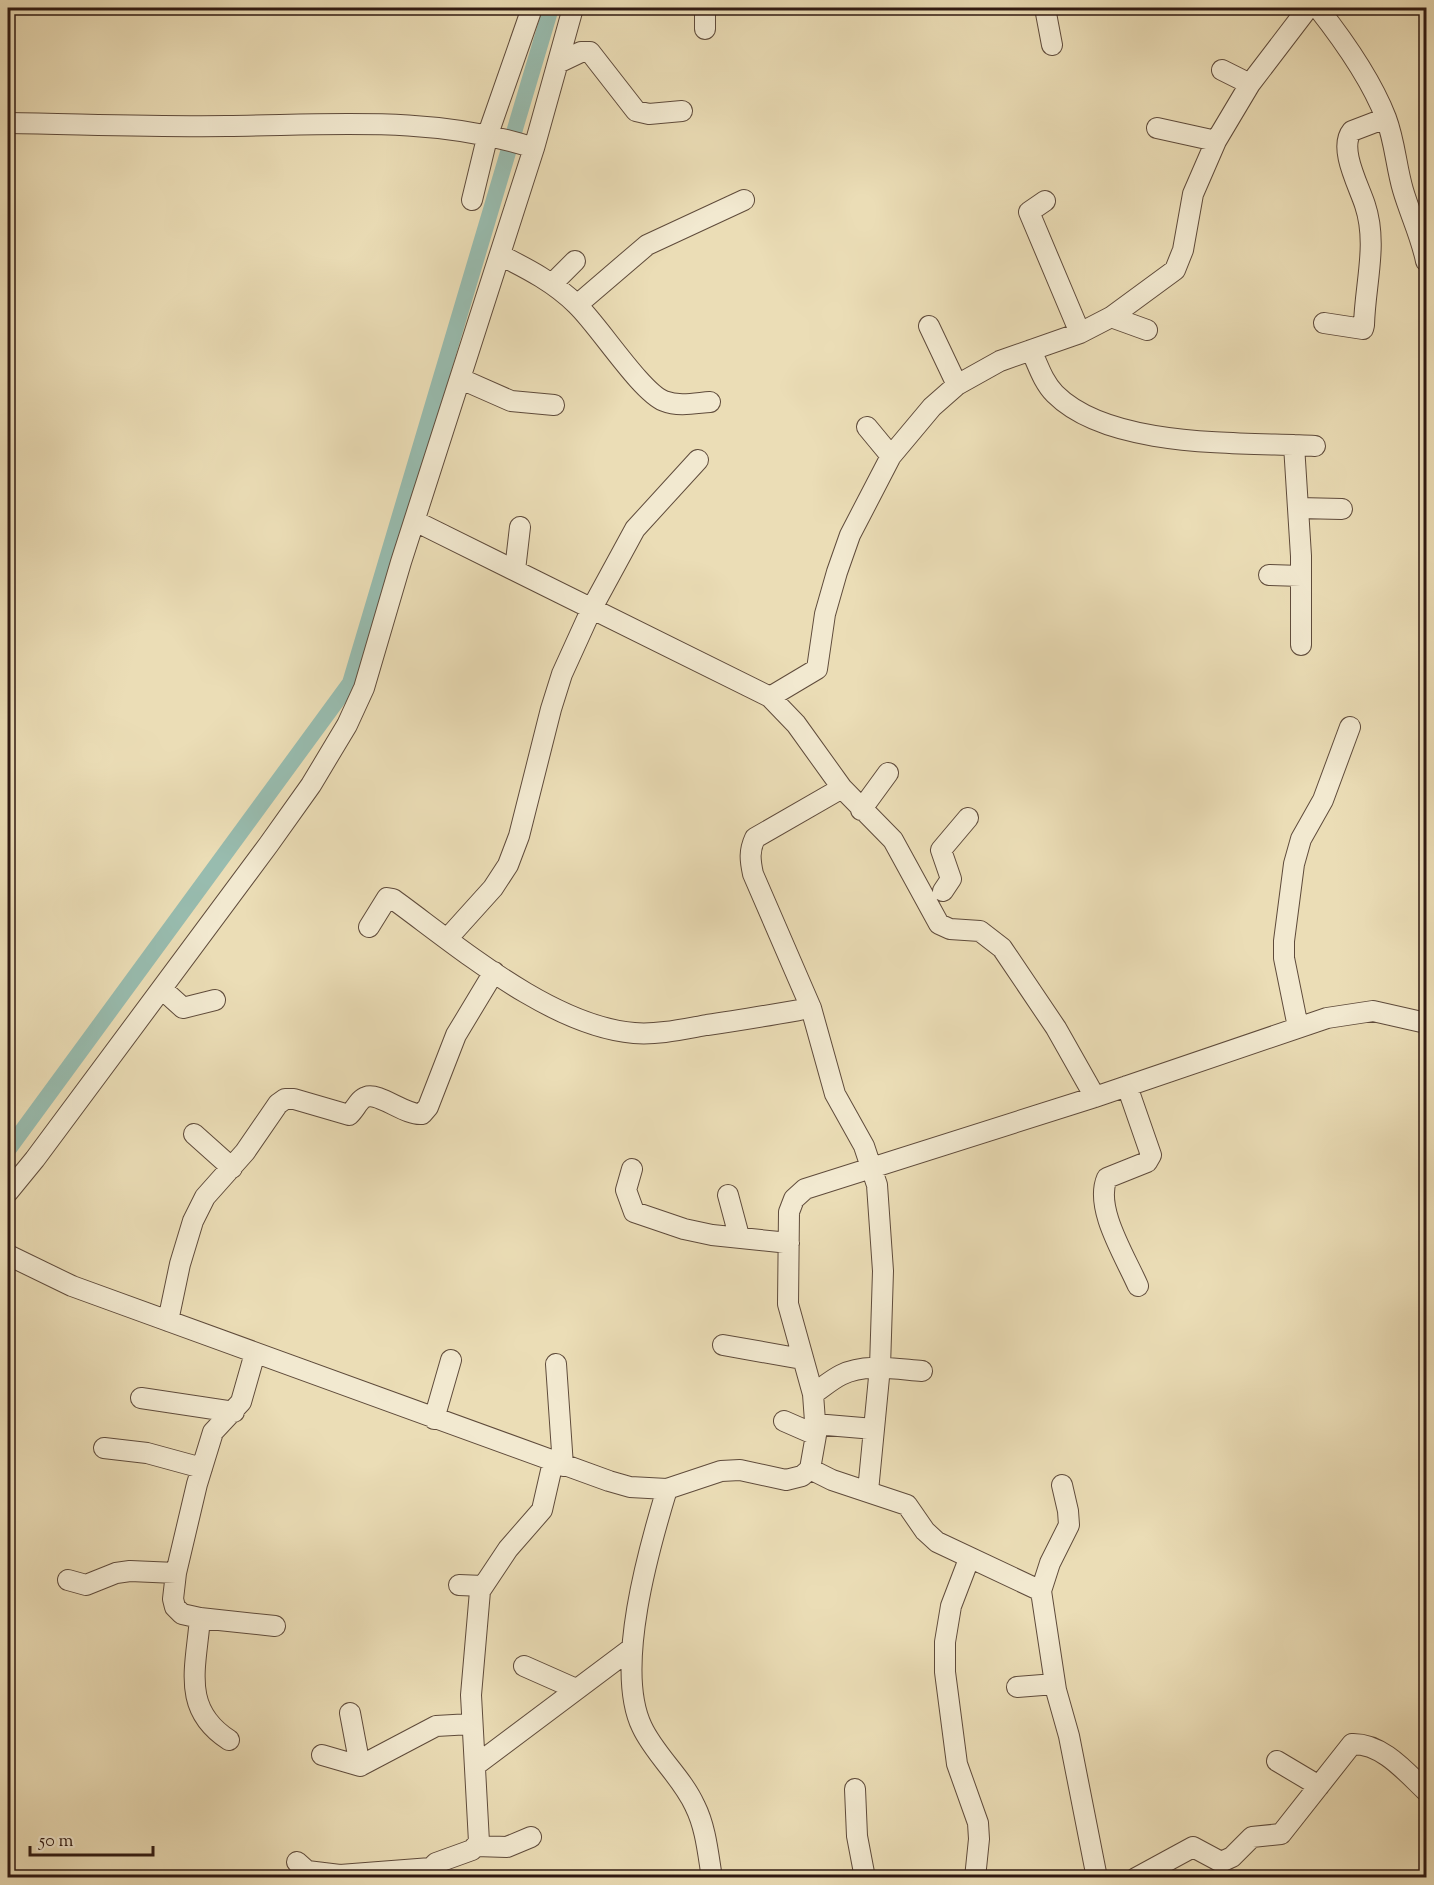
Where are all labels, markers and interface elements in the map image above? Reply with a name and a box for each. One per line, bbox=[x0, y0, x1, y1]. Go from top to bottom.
scale bar bbox=[30, 1819, 153, 1857]
text: 50 m bbox=[38, 1829, 74, 1855]

